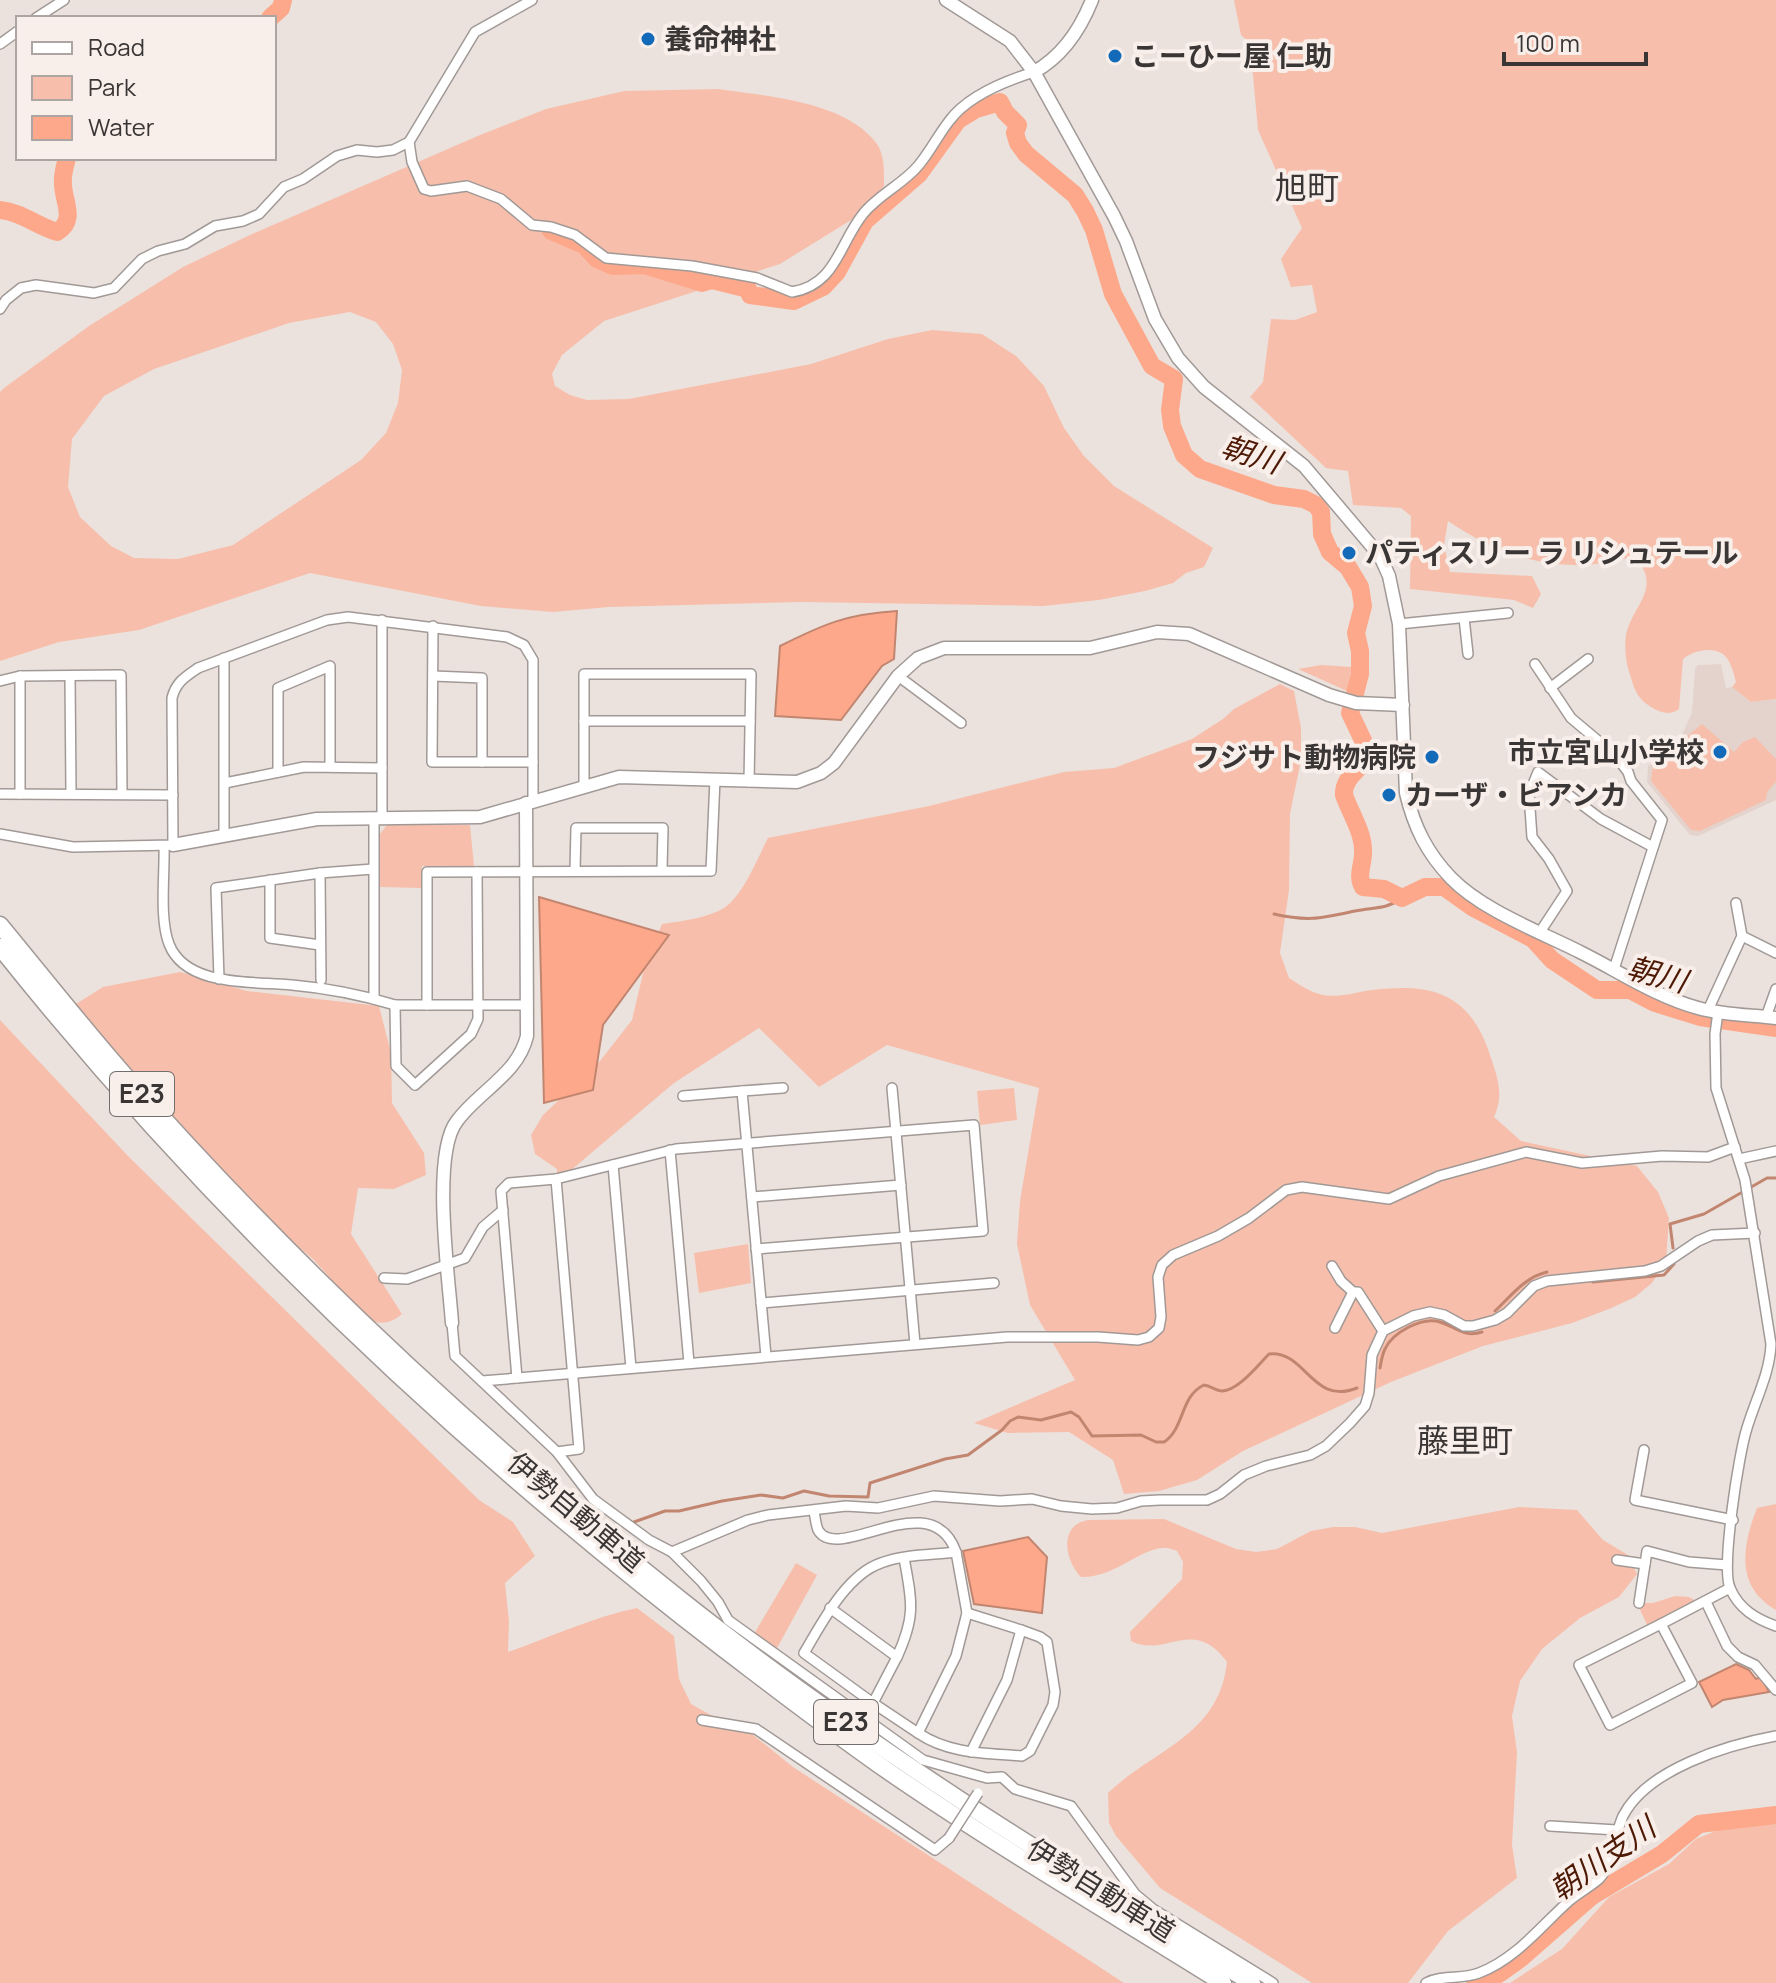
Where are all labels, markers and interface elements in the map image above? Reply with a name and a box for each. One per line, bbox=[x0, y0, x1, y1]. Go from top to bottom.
legend bbox=[16, 16, 276, 160]
scale bar bbox=[1504, 16, 1646, 66]
place label: 養命神社 bbox=[664, 19, 776, 57]
text: 100 m bbox=[1516, 26, 1580, 59]
text: Road bbox=[88, 30, 145, 63]
marker: 養命神社 bbox=[639, 30, 657, 48]
place label: こーひー屋 仁助 bbox=[1131, 36, 1333, 74]
marker: こーひー屋 仁助 bbox=[1106, 47, 1124, 65]
text: Park bbox=[88, 70, 137, 103]
text: Water bbox=[88, 110, 155, 143]
district label: 旭町 bbox=[1275, 165, 1339, 209]
water label: 朝川 bbox=[1217, 425, 1289, 483]
place label: パティスリー ラ リシュテール bbox=[1365, 533, 1739, 571]
marker: パティスリー ラ リシュテール bbox=[1340, 544, 1358, 562]
place label: 市立宮山小学校 bbox=[1508, 732, 1704, 770]
place label: フジサト動物病院 bbox=[1192, 737, 1416, 775]
marker: 市立宮山小学校 bbox=[1711, 743, 1729, 761]
marker: フジサト動物病院 bbox=[1423, 748, 1441, 766]
place label: カーザ・ビアンカ bbox=[1405, 775, 1627, 813]
marker: カーザ・ビアンカ bbox=[1380, 786, 1398, 804]
water label: 朝川 bbox=[1623, 946, 1695, 1002]
road number: E23 bbox=[110, 1072, 174, 1116]
district label: 藤里町 bbox=[1417, 1418, 1513, 1462]
street label: 伊勢自動車道 bbox=[500, 1443, 653, 1580]
road number: E23 bbox=[814, 1700, 878, 1744]
water label: 朝川支川 bbox=[1541, 1805, 1666, 1909]
street label: 伊勢自動車道 bbox=[1020, 1829, 1183, 1950]

